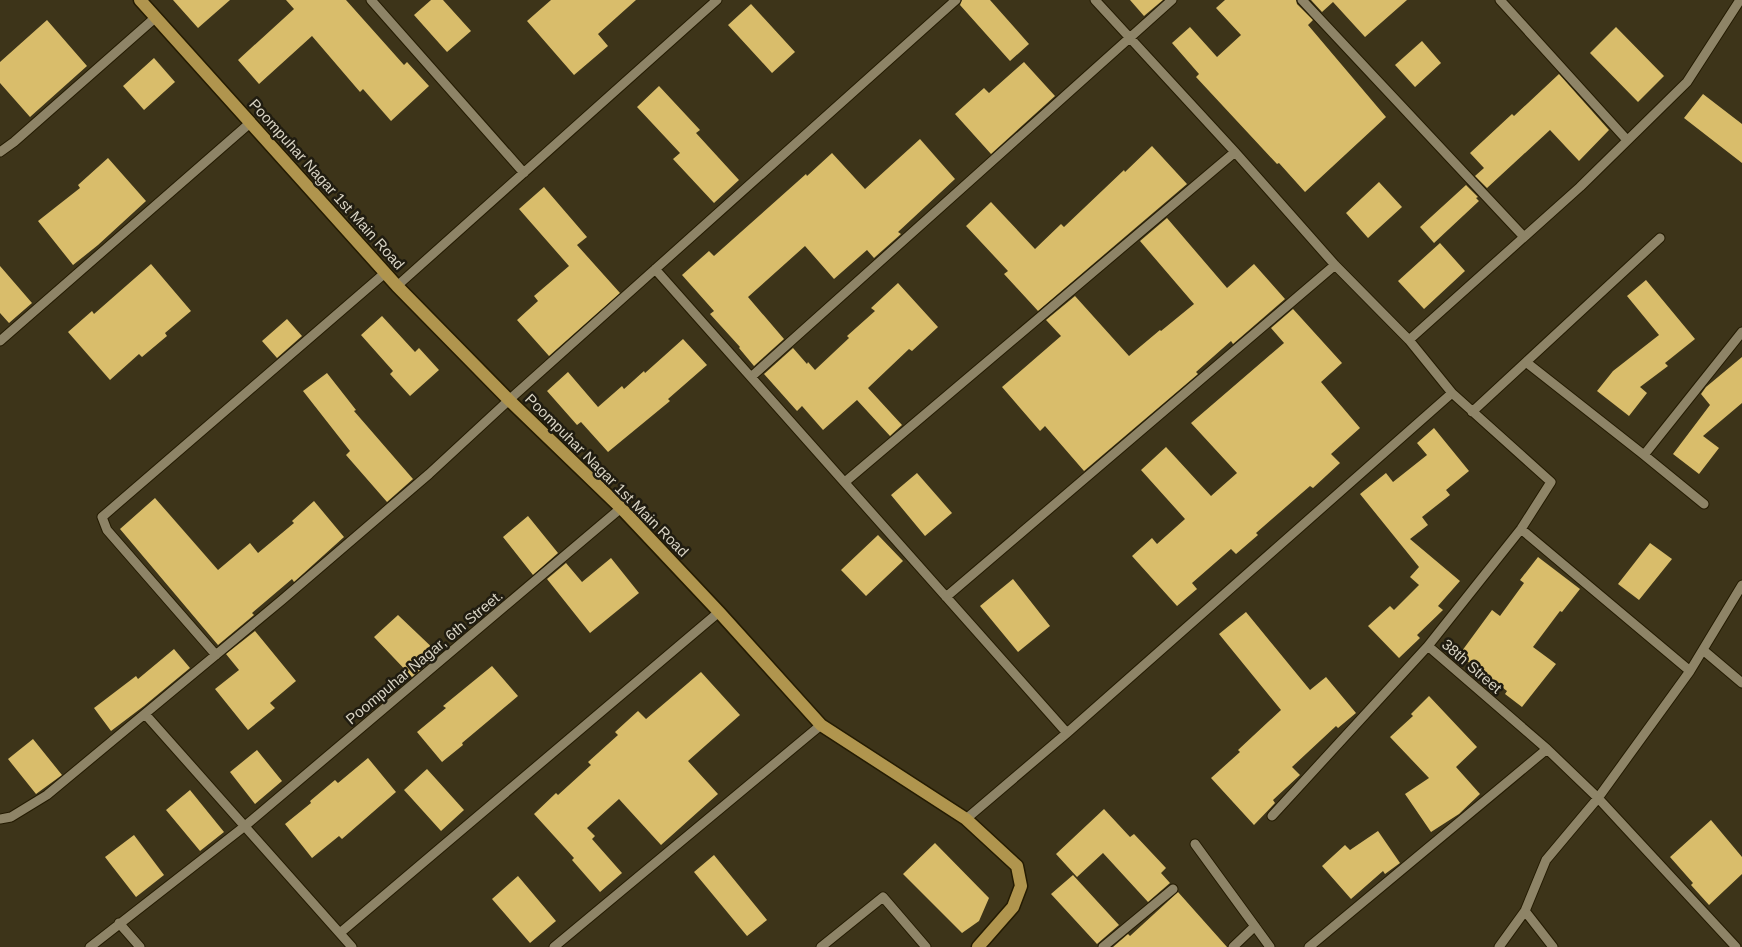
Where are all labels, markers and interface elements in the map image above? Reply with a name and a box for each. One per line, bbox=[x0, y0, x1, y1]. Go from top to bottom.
street label: Poompuhar Nagar 1st Main Road bbox=[246, 95, 408, 273]
street label: Poompuhar Nagar 1st Main Road bbox=[522, 390, 692, 560]
street label: Poompuhar Nagar, 6th Street. bbox=[342, 586, 506, 728]
street label: 38th Street bbox=[1439, 636, 1506, 697]

